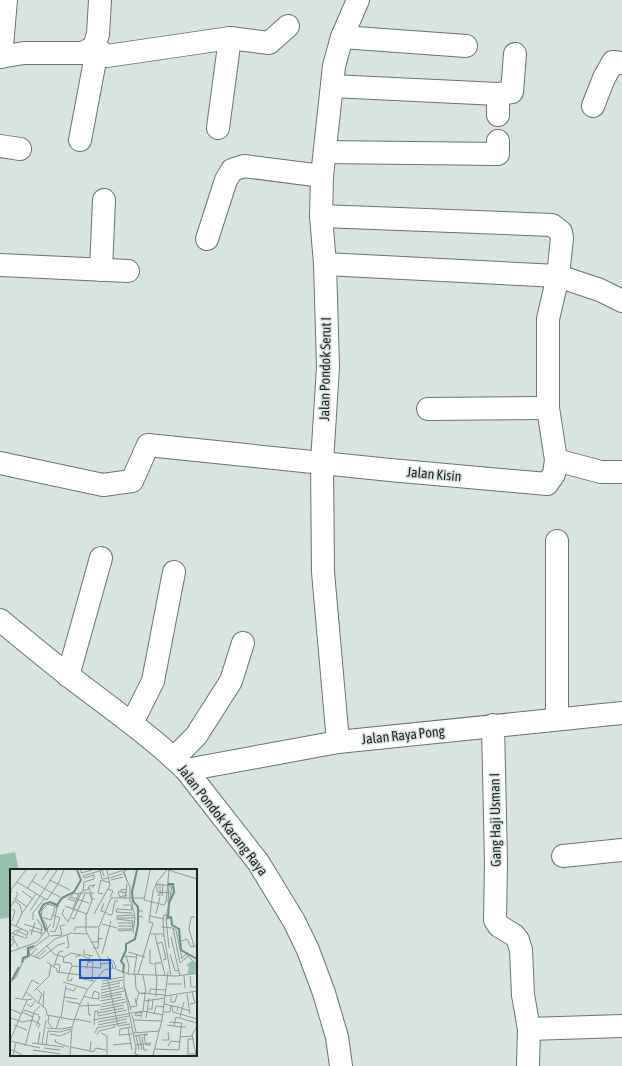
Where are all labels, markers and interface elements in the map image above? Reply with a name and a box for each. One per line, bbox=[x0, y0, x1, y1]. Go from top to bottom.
street label: Jalan Pondok Serut I bbox=[316, 317, 334, 421]
street label: Jalan Kisin bbox=[406, 464, 462, 484]
street label: Jalan Raya Pong bbox=[361, 723, 445, 747]
street label: Jalan Pondok Kacang Raya bbox=[175, 761, 271, 879]
street label: Gang Haji Usman I bbox=[486, 773, 504, 867]
inset map bbox=[10, 869, 197, 1056]

